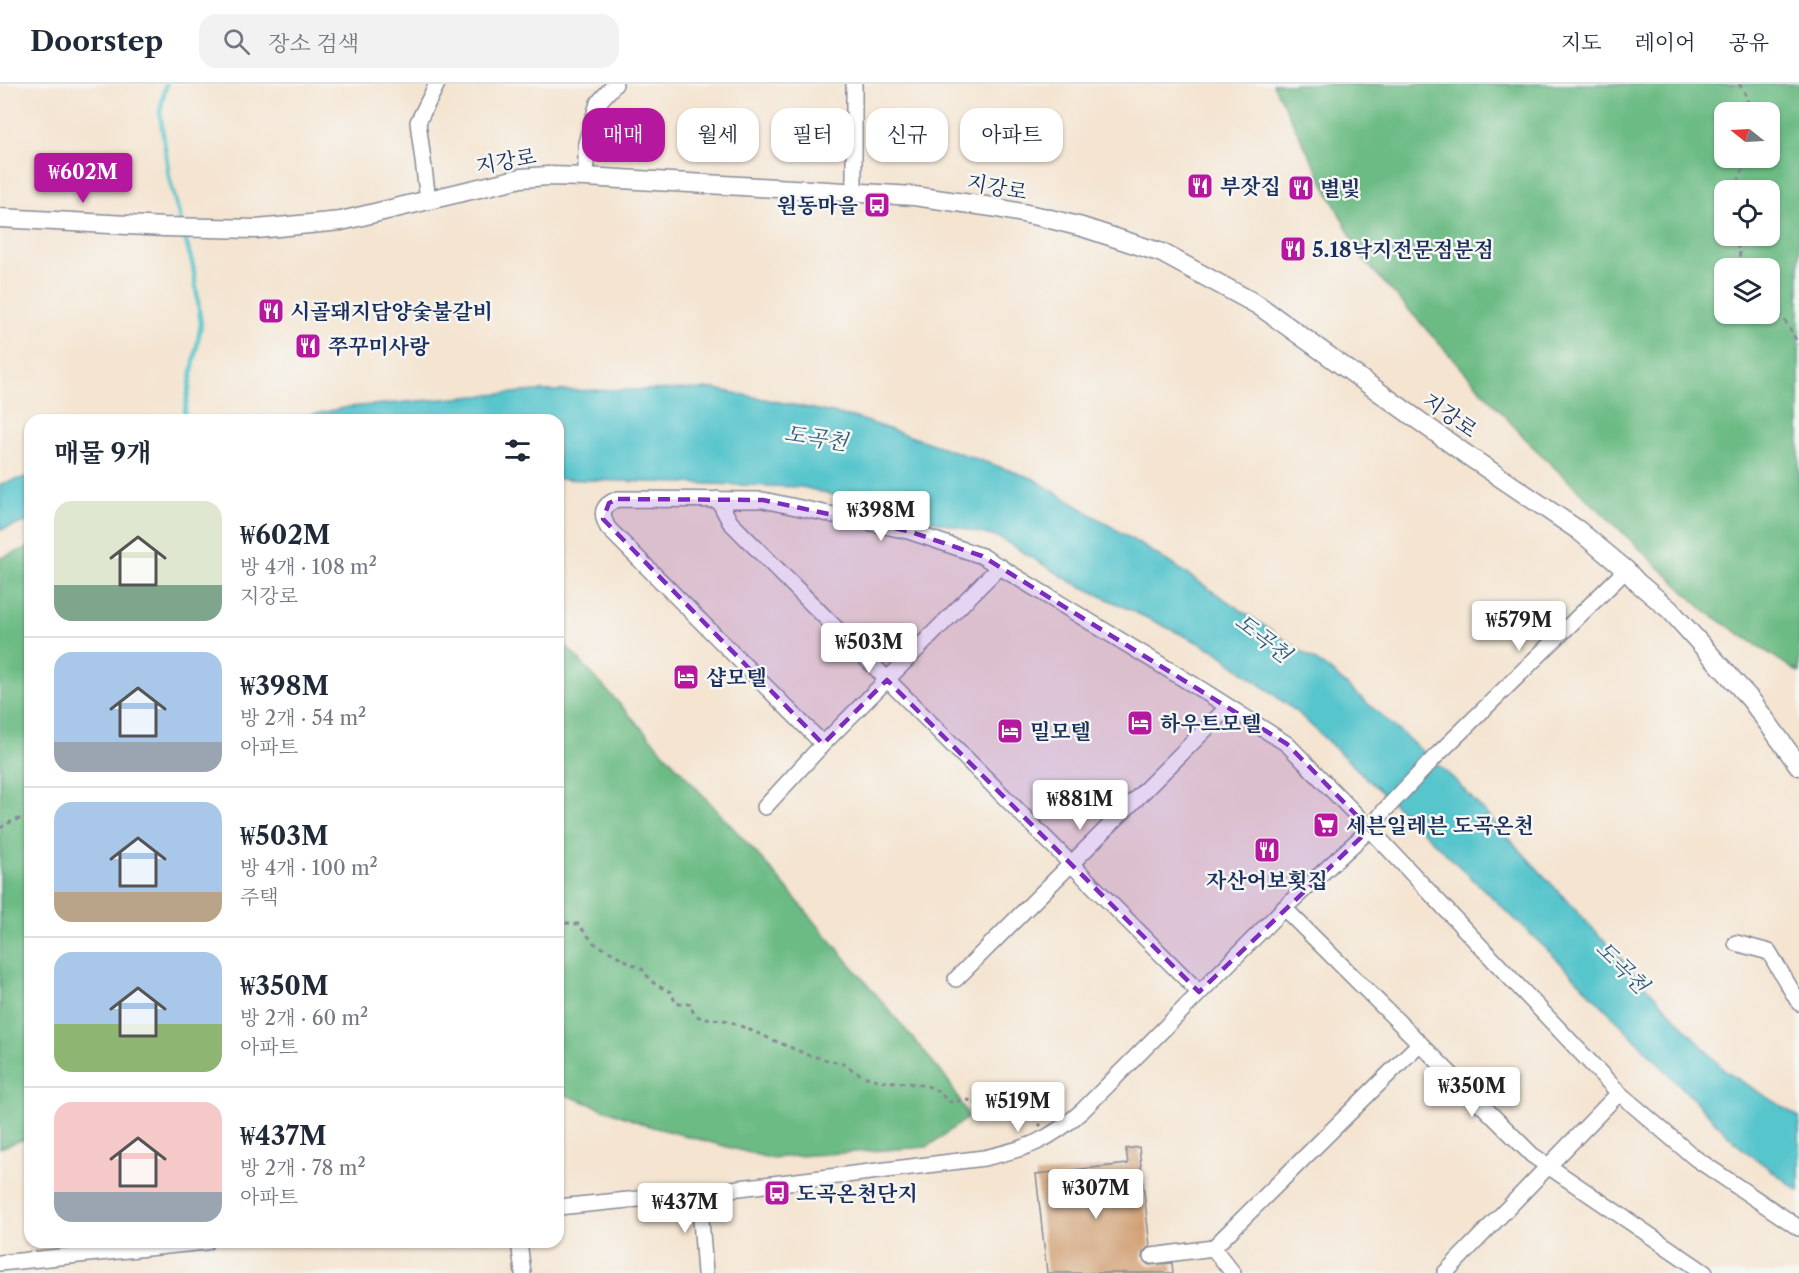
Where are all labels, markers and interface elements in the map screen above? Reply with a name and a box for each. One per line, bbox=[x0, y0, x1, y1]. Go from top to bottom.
search box bbox=[199, 14, 619, 68]
text: Doorstep bbox=[30, 24, 163, 58]
icon: search bbox=[220, 25, 253, 58]
text: 장소 검색 bbox=[268, 30, 359, 57]
text: 지도 bbox=[1561, 30, 1602, 55]
text: 레이어 bbox=[1635, 30, 1695, 55]
text: 공유 bbox=[1728, 30, 1769, 55]
north arrow bbox=[1714, 102, 1780, 168]
map controls bbox=[1714, 102, 1780, 324]
chip: 매매 bbox=[582, 108, 665, 162]
chip: 월세 bbox=[677, 108, 759, 162]
chip: 필터 bbox=[771, 108, 854, 162]
chip: 신규 bbox=[866, 108, 948, 162]
chip: 아파트 bbox=[960, 108, 1063, 162]
street label: 지강로 bbox=[474, 143, 538, 179]
pin: ₩602M bbox=[41, 153, 125, 204]
text: ₩602M bbox=[48, 160, 118, 184]
street label: 지강로 bbox=[965, 169, 1029, 205]
restaurant icon: 부잣집 bbox=[1185, 171, 1215, 201]
restaurant icon: 별빛 bbox=[1286, 173, 1316, 203]
place label: 부잣집 bbox=[1220, 174, 1281, 199]
place label: 별빛 bbox=[1320, 176, 1361, 201]
button: locate bbox=[1714, 180, 1780, 246]
bus stop icon: 원동마을 bbox=[862, 190, 892, 220]
place label: 원동마을 bbox=[777, 193, 858, 218]
restaurant icon: 5.18낙지전문점분점 bbox=[1278, 234, 1308, 264]
place label: 5.18낙지전문점분점 bbox=[1312, 237, 1494, 262]
button: layers bbox=[1714, 258, 1780, 324]
restaurant icon: 시골돼지담양숯불갈비 bbox=[256, 296, 286, 326]
place label: 시골돼지담양숯불갈비 bbox=[290, 299, 493, 324]
restaurant icon: 쭈꾸미사랑 bbox=[293, 331, 323, 361]
place label: 쭈꾸미사랑 bbox=[328, 334, 430, 359]
street label: 지강로 bbox=[1418, 387, 1482, 443]
water label: 도곡천 bbox=[782, 420, 851, 457]
icon: filters bbox=[501, 434, 534, 467]
text: 매물 9개 bbox=[54, 437, 151, 469]
pin: ₩398M bbox=[839, 491, 923, 542]
text: ₩398M bbox=[847, 498, 915, 522]
text: ₩602M bbox=[240, 519, 330, 551]
icon: home bbox=[102, 525, 174, 597]
text: 방 4개 · 108 m² bbox=[240, 555, 377, 579]
text: 지강로 bbox=[240, 584, 298, 608]
pin: ₩579M bbox=[1477, 601, 1561, 652]
water label: 도곡천 bbox=[1230, 608, 1298, 669]
text: ₩579M bbox=[1486, 608, 1552, 632]
pin: ₩503M bbox=[827, 623, 911, 674]
text: ₩503M bbox=[835, 630, 903, 654]
hotel icon: 샵모텔 bbox=[671, 662, 701, 692]
place label: 샵모텔 bbox=[706, 665, 767, 690]
text: ₩398M bbox=[240, 670, 329, 702]
icon: home bbox=[102, 676, 174, 748]
text: 방 2개 · 54 m² bbox=[240, 706, 366, 730]
hotel icon: 하우트모텔 bbox=[1125, 708, 1155, 738]
place label: 하우트모텔 bbox=[1160, 711, 1261, 736]
hotel icon: 밀모텔 bbox=[995, 716, 1025, 746]
place label: 밀모텔 bbox=[1030, 719, 1091, 744]
text: 아파트 bbox=[240, 735, 298, 759]
pin: ₩881M bbox=[1038, 780, 1122, 831]
text: ₩881M bbox=[1047, 787, 1113, 811]
supermarket icon: 세븐일레븐 도곡온천 bbox=[1311, 810, 1341, 840]
place label: 세븐일레븐 도곡온천 bbox=[1346, 813, 1534, 838]
text: ₩503M bbox=[240, 820, 329, 852]
icon: home bbox=[102, 826, 174, 898]
restaurant icon: 자산어보횟집 bbox=[1252, 835, 1282, 865]
text: 방 4개 · 100 m² bbox=[240, 856, 378, 880]
place label: 자산어보횟집 bbox=[1206, 868, 1328, 893]
text: 주택 bbox=[240, 885, 279, 909]
water label: 도곡천 bbox=[1590, 935, 1655, 1000]
text: ₩350M bbox=[240, 970, 329, 1002]
icon: home bbox=[102, 976, 174, 1048]
text: 방 2개 · 60 m² bbox=[240, 1006, 368, 1030]
text: 아파트 bbox=[240, 1035, 298, 1059]
pin: ₩350M bbox=[1430, 1067, 1514, 1118]
text: ₩350M bbox=[1438, 1074, 1506, 1098]
pin: ₩519M bbox=[976, 1082, 1060, 1133]
text: ₩519M bbox=[986, 1089, 1050, 1113]
text: ₩437M bbox=[240, 1120, 327, 1152]
icon: home bbox=[102, 1126, 174, 1198]
text: 방 2개 · 78 m² bbox=[240, 1156, 366, 1180]
pin: ₩307M bbox=[1054, 1169, 1138, 1220]
text: ₩307M bbox=[1062, 1176, 1130, 1200]
bus stop icon: 도곡온천단지 bbox=[762, 1178, 792, 1208]
place label: 도곡온천단지 bbox=[796, 1181, 918, 1206]
pin: ₩437M bbox=[643, 1183, 727, 1234]
text: 아파트 bbox=[240, 1185, 298, 1209]
text: ₩437M bbox=[652, 1190, 718, 1214]

